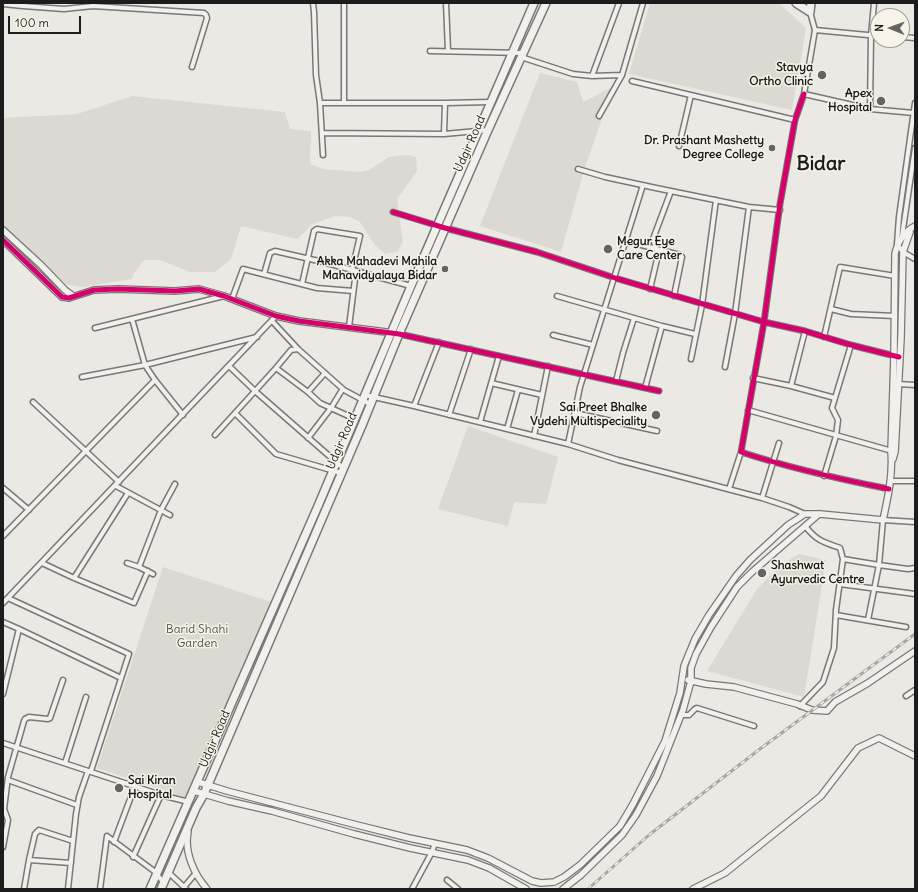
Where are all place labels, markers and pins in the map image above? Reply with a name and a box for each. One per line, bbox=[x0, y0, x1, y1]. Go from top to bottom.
place label: Stavya Ortho Clinic bbox=[749, 61, 813, 89]
marker: Stavya Ortho Clinic bbox=[816, 69, 828, 81]
place label: Apex Hospital bbox=[828, 87, 872, 115]
marker: Apex Hospital bbox=[875, 95, 887, 107]
place label: Dr. Prashant Mashetty Degree College bbox=[644, 134, 764, 162]
marker: Dr. Prashant Mashetty Degree College bbox=[767, 143, 777, 153]
place label: Megur Eye Care Center bbox=[617, 235, 682, 263]
marker: Megur Eye Care Center bbox=[602, 243, 614, 255]
place label: Akka Mahadevi Mahila Mahavidyalaya Bidar bbox=[317, 255, 437, 283]
marker: Akka Mahadevi Mahila Mahavidyalaya Bidar bbox=[440, 264, 450, 274]
place label: Sai Preet Bhalke Vydehi Multispeciality bbox=[530, 401, 647, 429]
marker: Sai Preet Bhalke Vydehi Multispeciality bbox=[650, 409, 662, 421]
place label: Shashwat Ayurvedic Centre bbox=[771, 559, 864, 587]
marker: Shashwat Ayurvedic Centre bbox=[756, 567, 768, 579]
place label: Sai Kiran Hospital bbox=[128, 774, 176, 802]
marker: Sai Kiran Hospital bbox=[113, 782, 125, 794]

